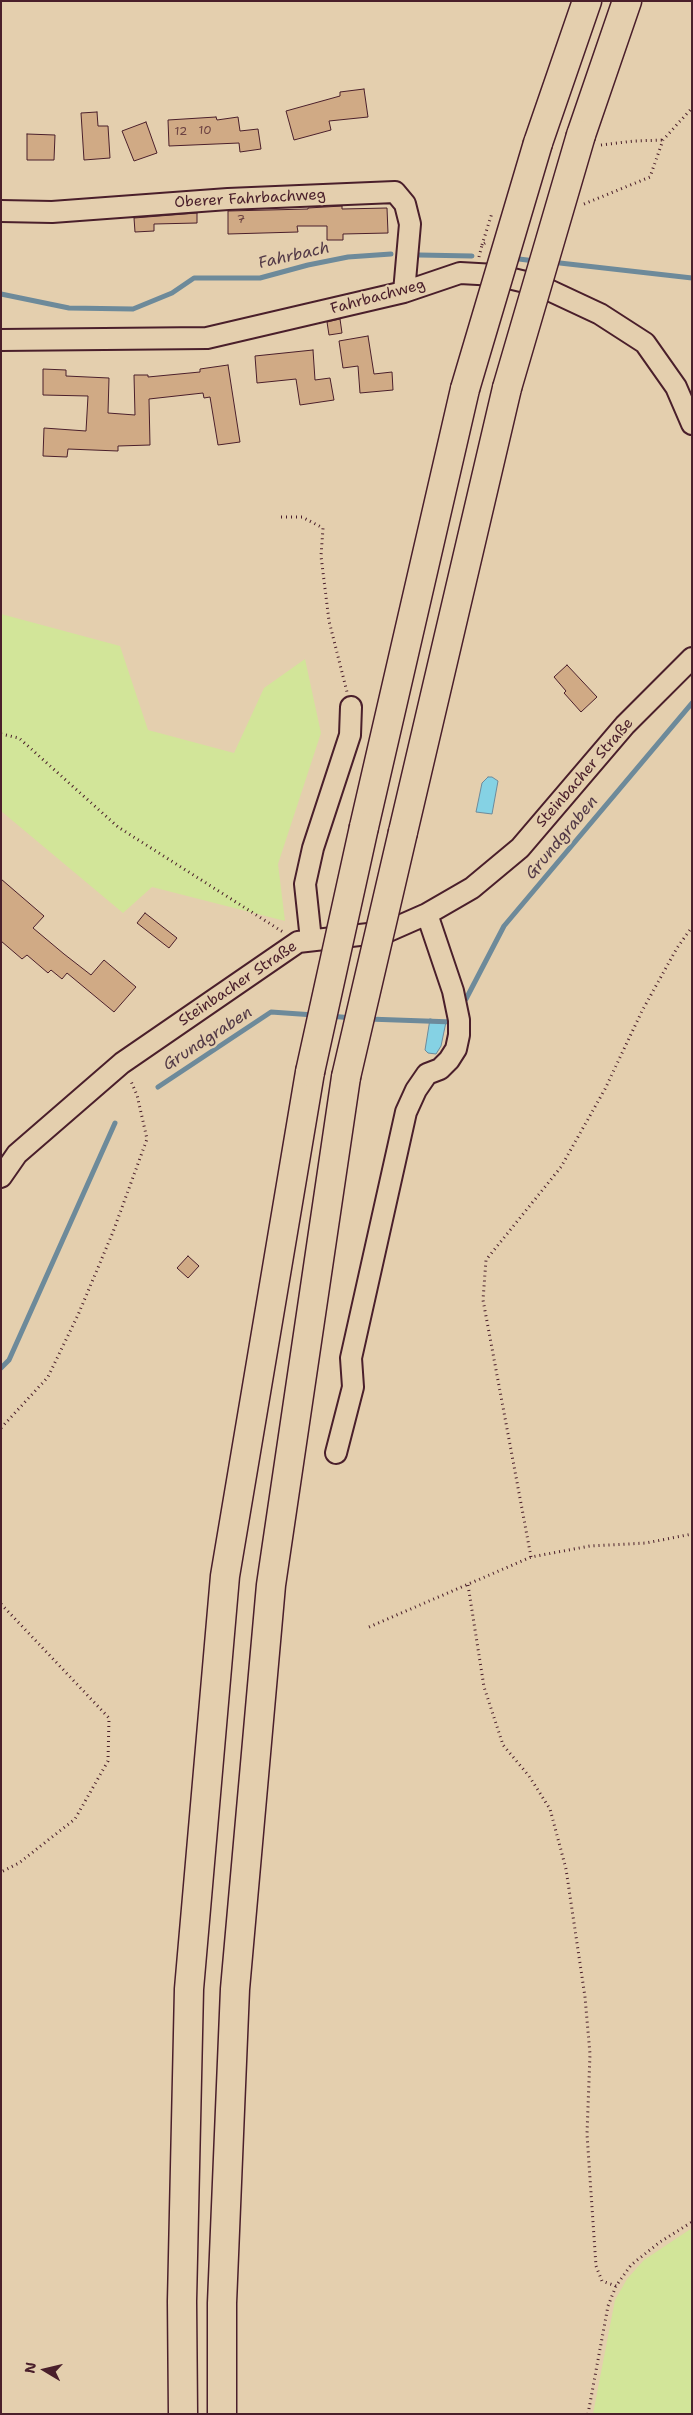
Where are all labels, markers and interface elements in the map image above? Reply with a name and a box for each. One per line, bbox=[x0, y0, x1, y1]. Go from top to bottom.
house number: 10 bbox=[198, 124, 212, 138]
house number: 12 bbox=[175, 125, 187, 139]
street label: Oberer Fahrbachweg bbox=[174, 186, 326, 212]
house number: 7 bbox=[237, 213, 245, 227]
water label: Fahrbach bbox=[257, 238, 331, 274]
street label: Fahrbachweg bbox=[329, 276, 427, 318]
street label: Steinbacher Straße bbox=[533, 715, 637, 831]
water label: Grundgraben bbox=[522, 792, 602, 884]
street label: Steinbacher Straße bbox=[175, 938, 301, 1030]
water label: Grundgraben bbox=[160, 1003, 256, 1075]
north arrow bbox=[20, 2345, 70, 2395]
text: N bbox=[20, 2361, 40, 2375]

